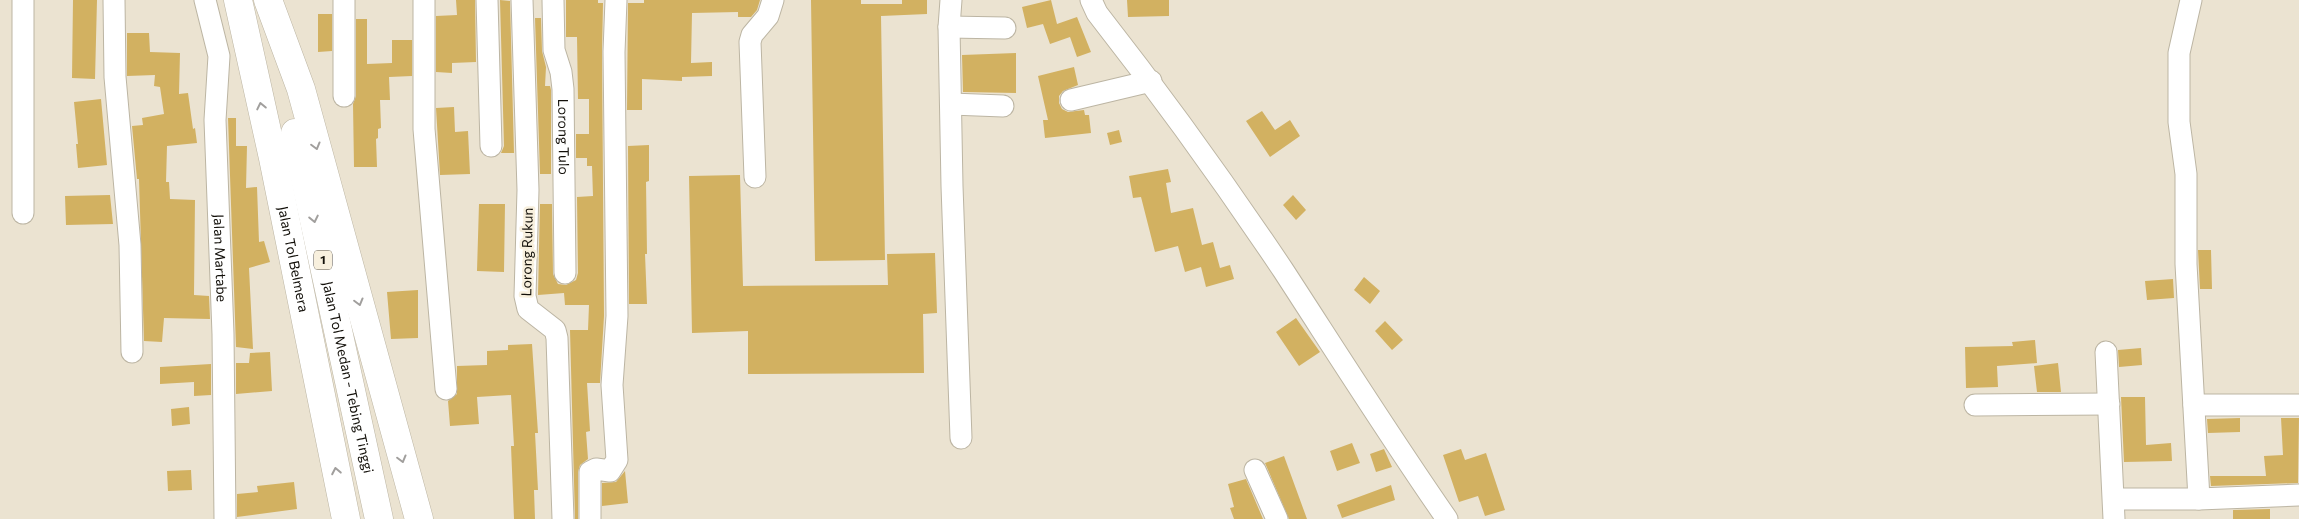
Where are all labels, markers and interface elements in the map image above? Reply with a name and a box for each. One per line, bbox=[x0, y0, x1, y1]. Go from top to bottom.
street label: Lorong Tulo bbox=[555, 99, 573, 175]
one-way arrow bbox=[256, 102, 267, 111]
one-way arrow bbox=[311, 141, 321, 149]
street label: Jalan Tol Belmera bbox=[275, 204, 313, 314]
street label: Lorong Rukun bbox=[517, 207, 536, 297]
street label: Jalan Martabe bbox=[211, 214, 231, 302]
one-way arrow bbox=[308, 214, 318, 223]
road number: 1 bbox=[314, 250, 332, 270]
street label: Jalan Tol Medan - Tebing Tinggi bbox=[320, 280, 378, 475]
one-way arrow bbox=[353, 298, 364, 307]
one-way arrow bbox=[396, 455, 407, 464]
one-way arrow bbox=[331, 467, 342, 476]

